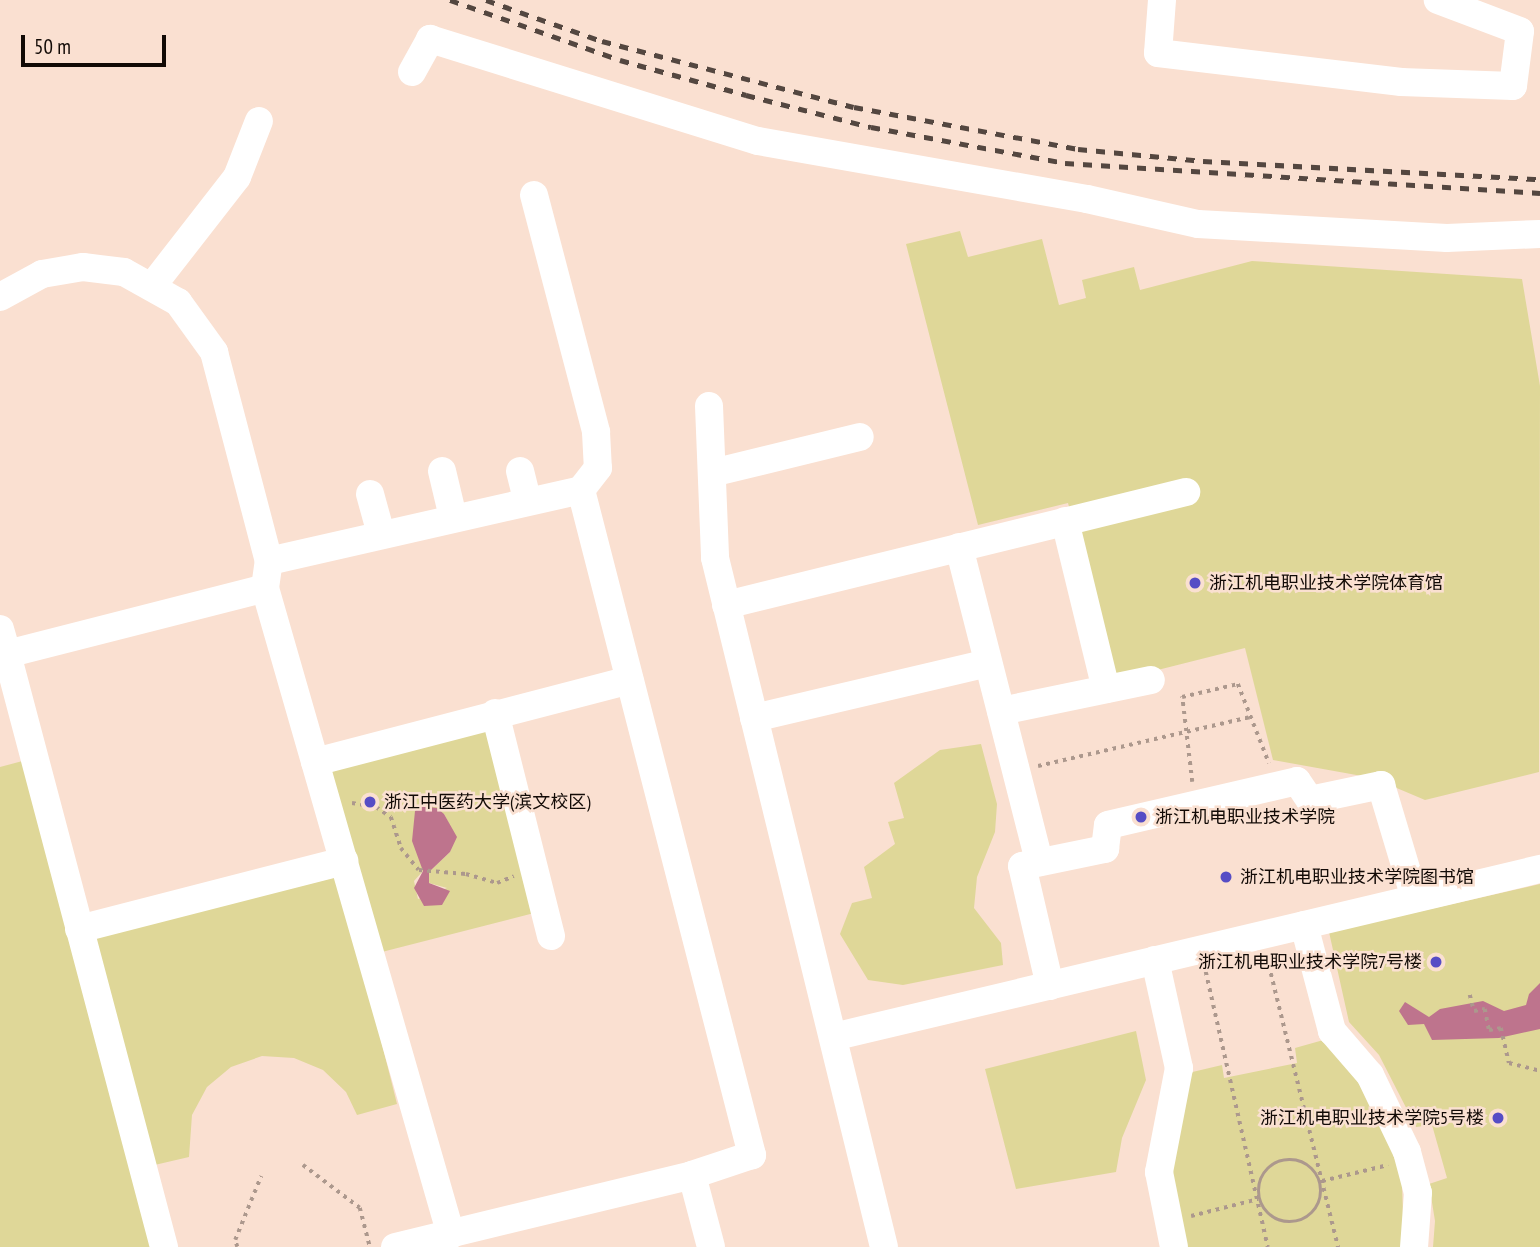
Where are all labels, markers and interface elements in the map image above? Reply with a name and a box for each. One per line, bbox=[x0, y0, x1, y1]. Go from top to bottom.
scale bar bbox=[24, 21, 170, 65]
text: 50 m bbox=[34, 33, 71, 60]
place label: 浙江机电职业技术学院体育馆 bbox=[1209, 572, 1443, 594]
marker: 浙江机电职业技术学院体育馆 bbox=[1187, 575, 1203, 591]
place label: 浙江中医药大学(滨文校区) bbox=[384, 791, 590, 813]
marker: 浙江中医药大学(滨文校区) bbox=[362, 794, 378, 810]
place label: 浙江机电职业技术学院 bbox=[1155, 806, 1335, 828]
marker: 浙江机电职业技术学院 bbox=[1133, 809, 1149, 825]
place label: 浙江机电职业技术学院图书馆 bbox=[1240, 866, 1474, 888]
marker: 浙江机电职业技术学院图书馆 bbox=[1218, 869, 1234, 885]
place label: 浙江机电职业技术学院7号楼 bbox=[1198, 951, 1422, 973]
marker: 浙江机电职业技术学院7号楼 bbox=[1428, 954, 1444, 970]
place label: 浙江机电职业技术学院5号楼 bbox=[1260, 1107, 1484, 1129]
marker: 浙江机电职业技术学院5号楼 bbox=[1490, 1110, 1506, 1126]

